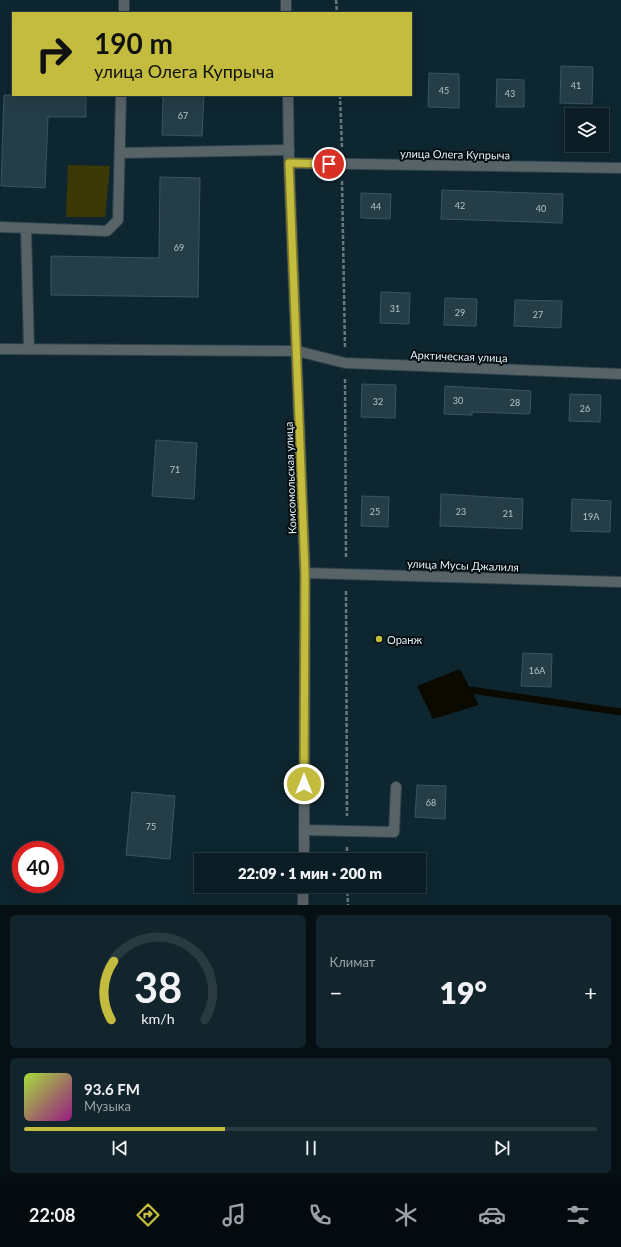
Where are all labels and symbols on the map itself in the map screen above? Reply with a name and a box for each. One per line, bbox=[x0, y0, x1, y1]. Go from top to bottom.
house number: 41 bbox=[571, 80, 581, 91]
house number: 45 bbox=[439, 85, 449, 96]
house number: 43 bbox=[505, 88, 515, 99]
house number: 67 bbox=[178, 110, 188, 121]
pin bbox=[312, 147, 346, 181]
street label: улица Олега Купрыча bbox=[400, 147, 510, 161]
house number: 42 bbox=[455, 200, 465, 211]
house number: 44 bbox=[371, 201, 381, 212]
house number: 40 bbox=[536, 203, 546, 214]
house number: 69 bbox=[174, 242, 184, 253]
house number: 31 bbox=[390, 303, 400, 314]
house number: 29 bbox=[455, 307, 465, 318]
house number: 27 bbox=[533, 309, 543, 320]
street label: Арктическая улица bbox=[410, 348, 508, 364]
house number: 30 bbox=[453, 395, 463, 406]
house number: 32 bbox=[373, 396, 383, 407]
house number: 28 bbox=[510, 397, 520, 408]
house number: 26 bbox=[580, 403, 590, 414]
street label: Комсомольская улица bbox=[282, 422, 298, 534]
house number: 71 bbox=[170, 464, 180, 475]
house number: 25 bbox=[370, 506, 380, 517]
house number: 23 bbox=[456, 506, 466, 517]
house number: 21 bbox=[503, 508, 513, 519]
house number: 19А bbox=[583, 511, 600, 522]
street label: улица Мусы Джалиля bbox=[407, 557, 519, 573]
place label: Оранж bbox=[387, 633, 423, 646]
marker: Оранж bbox=[374, 634, 384, 644]
house number: 16А bbox=[529, 665, 546, 676]
position arrow bbox=[283, 763, 325, 805]
house number: 68 bbox=[426, 797, 436, 808]
house number: 75 bbox=[146, 821, 156, 832]
speed limit sign: 40 bbox=[12, 841, 64, 893]

